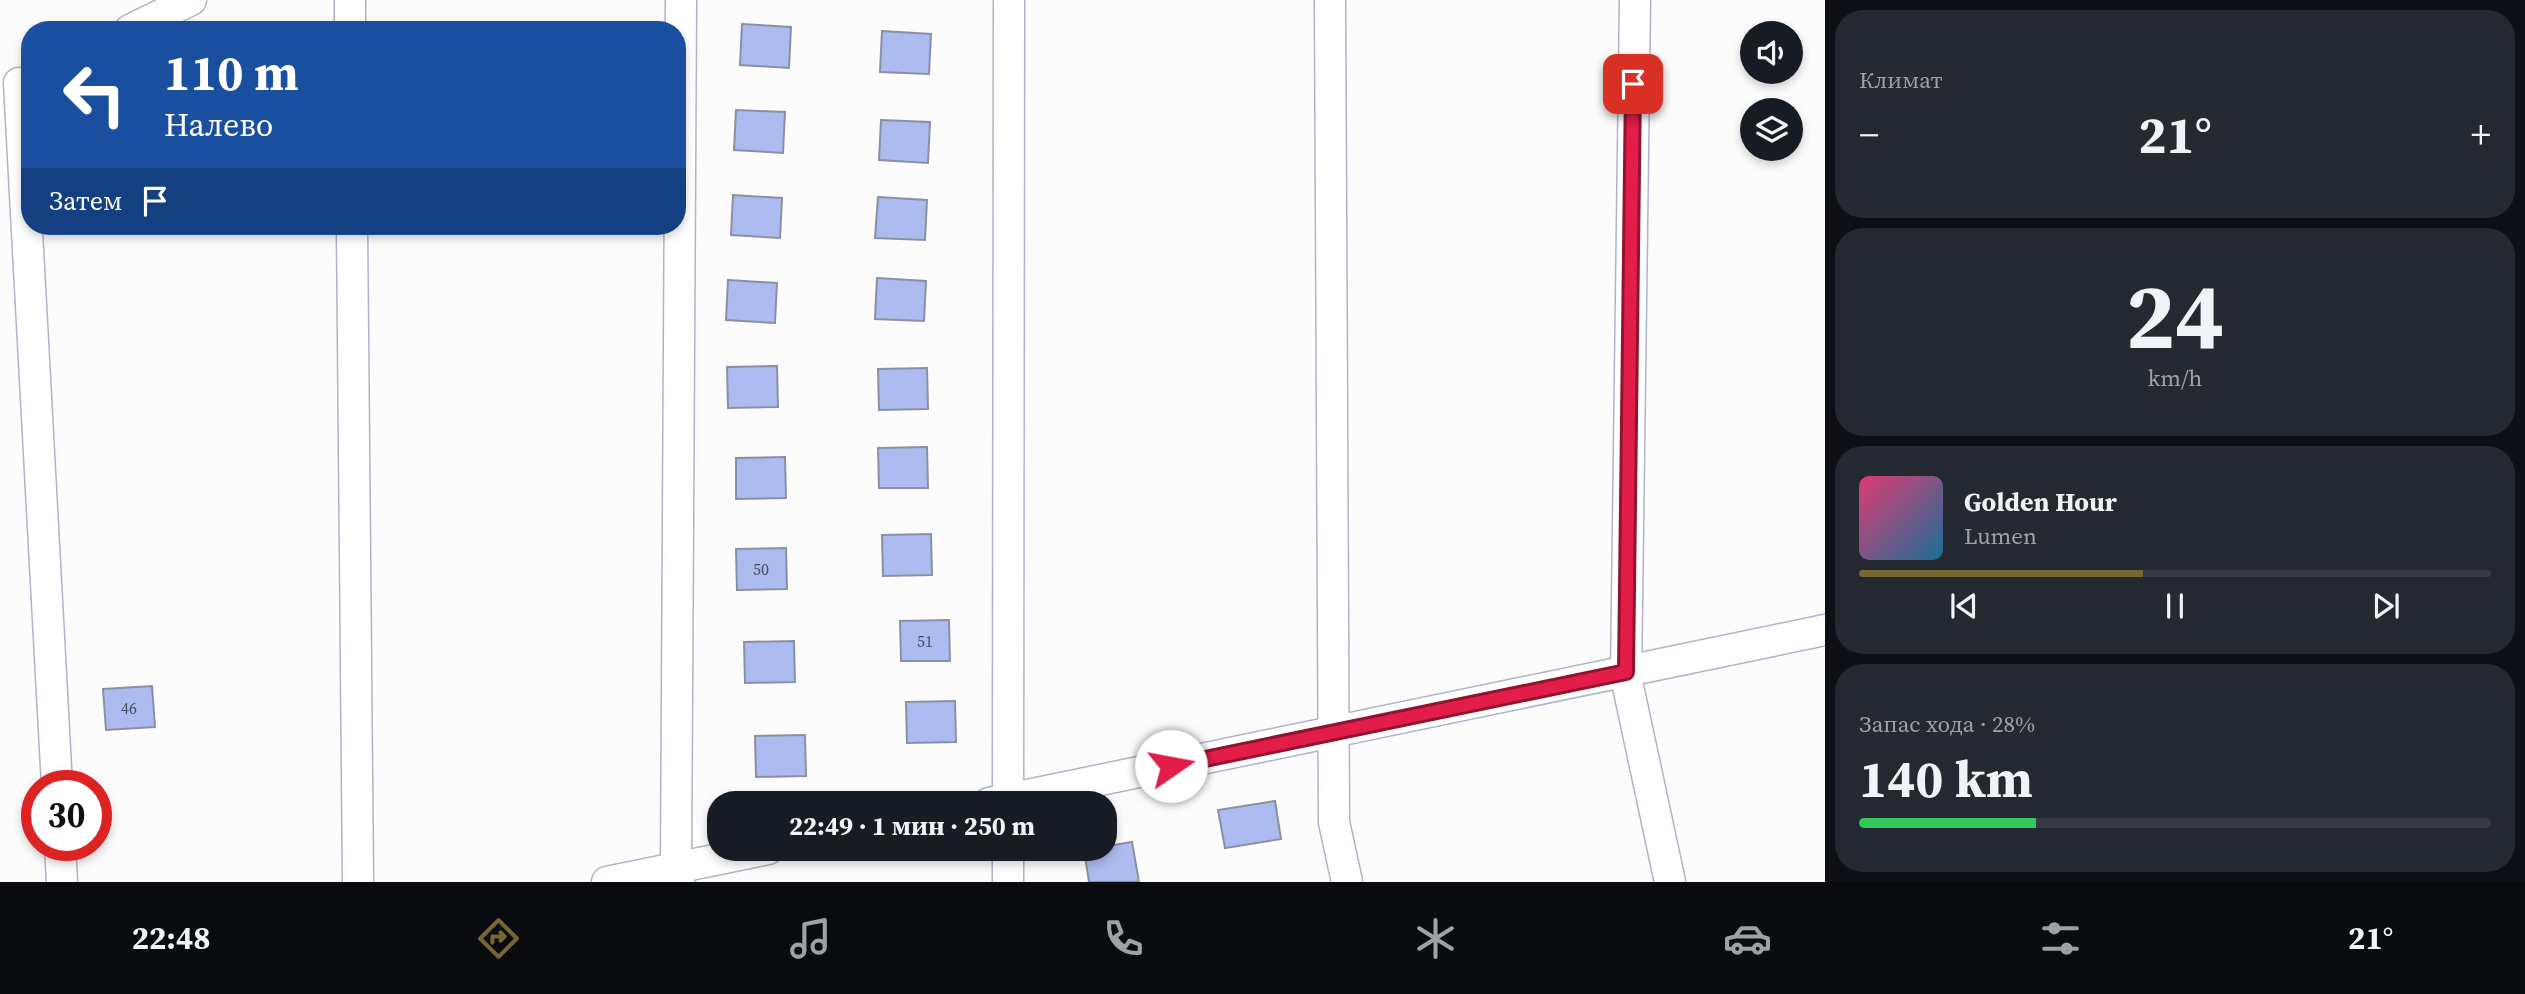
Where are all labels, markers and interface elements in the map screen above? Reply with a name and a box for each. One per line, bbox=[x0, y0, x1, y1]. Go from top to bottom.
map controls bbox=[1740, 21, 1803, 161]
button: sound bbox=[1740, 21, 1803, 84]
text: 110 m bbox=[164, 39, 299, 106]
icon: left bbox=[49, 49, 140, 140]
pin bbox=[1603, 54, 1663, 114]
text: Климат bbox=[1859, 64, 1943, 96]
icon: arrive bbox=[1614, 65, 1652, 103]
button: layers bbox=[1740, 98, 1803, 161]
text: 21° bbox=[2138, 99, 2212, 170]
text: Налево bbox=[164, 103, 273, 147]
text: − bbox=[1859, 109, 1879, 161]
text: + bbox=[2471, 109, 2491, 161]
icon: arrive bbox=[136, 182, 174, 220]
text: Затем bbox=[49, 183, 122, 219]
text: 24 bbox=[2126, 254, 2224, 378]
text: km/h bbox=[2148, 362, 2202, 394]
text: Golden Hour bbox=[1964, 484, 2117, 520]
text: Lumen bbox=[1964, 520, 2037, 552]
house number: 50 bbox=[753, 558, 769, 580]
icon: previous bbox=[1945, 587, 1983, 625]
icon: pause bbox=[2156, 587, 2194, 625]
icon: next bbox=[2367, 587, 2405, 625]
house number: 51 bbox=[917, 630, 933, 652]
house number: 46 bbox=[121, 697, 137, 719]
text: Запас хода · 28% bbox=[1859, 708, 2035, 740]
position arrow bbox=[1134, 729, 1208, 803]
text: 140 km bbox=[1859, 743, 2033, 814]
speed limit sign: 30 bbox=[21, 770, 112, 861]
text: 22:49 · 1 мин · 250 m bbox=[789, 808, 1035, 844]
icon: directions bbox=[474, 914, 523, 963]
icon: music bbox=[786, 914, 835, 963]
icon: phone bbox=[1099, 914, 1148, 963]
icon: climate bbox=[1411, 914, 1460, 963]
icon: car bbox=[1723, 914, 1772, 963]
icon: filters bbox=[2036, 914, 2085, 963]
text: 22:48 bbox=[132, 916, 211, 960]
text: 21° bbox=[2348, 916, 2393, 960]

